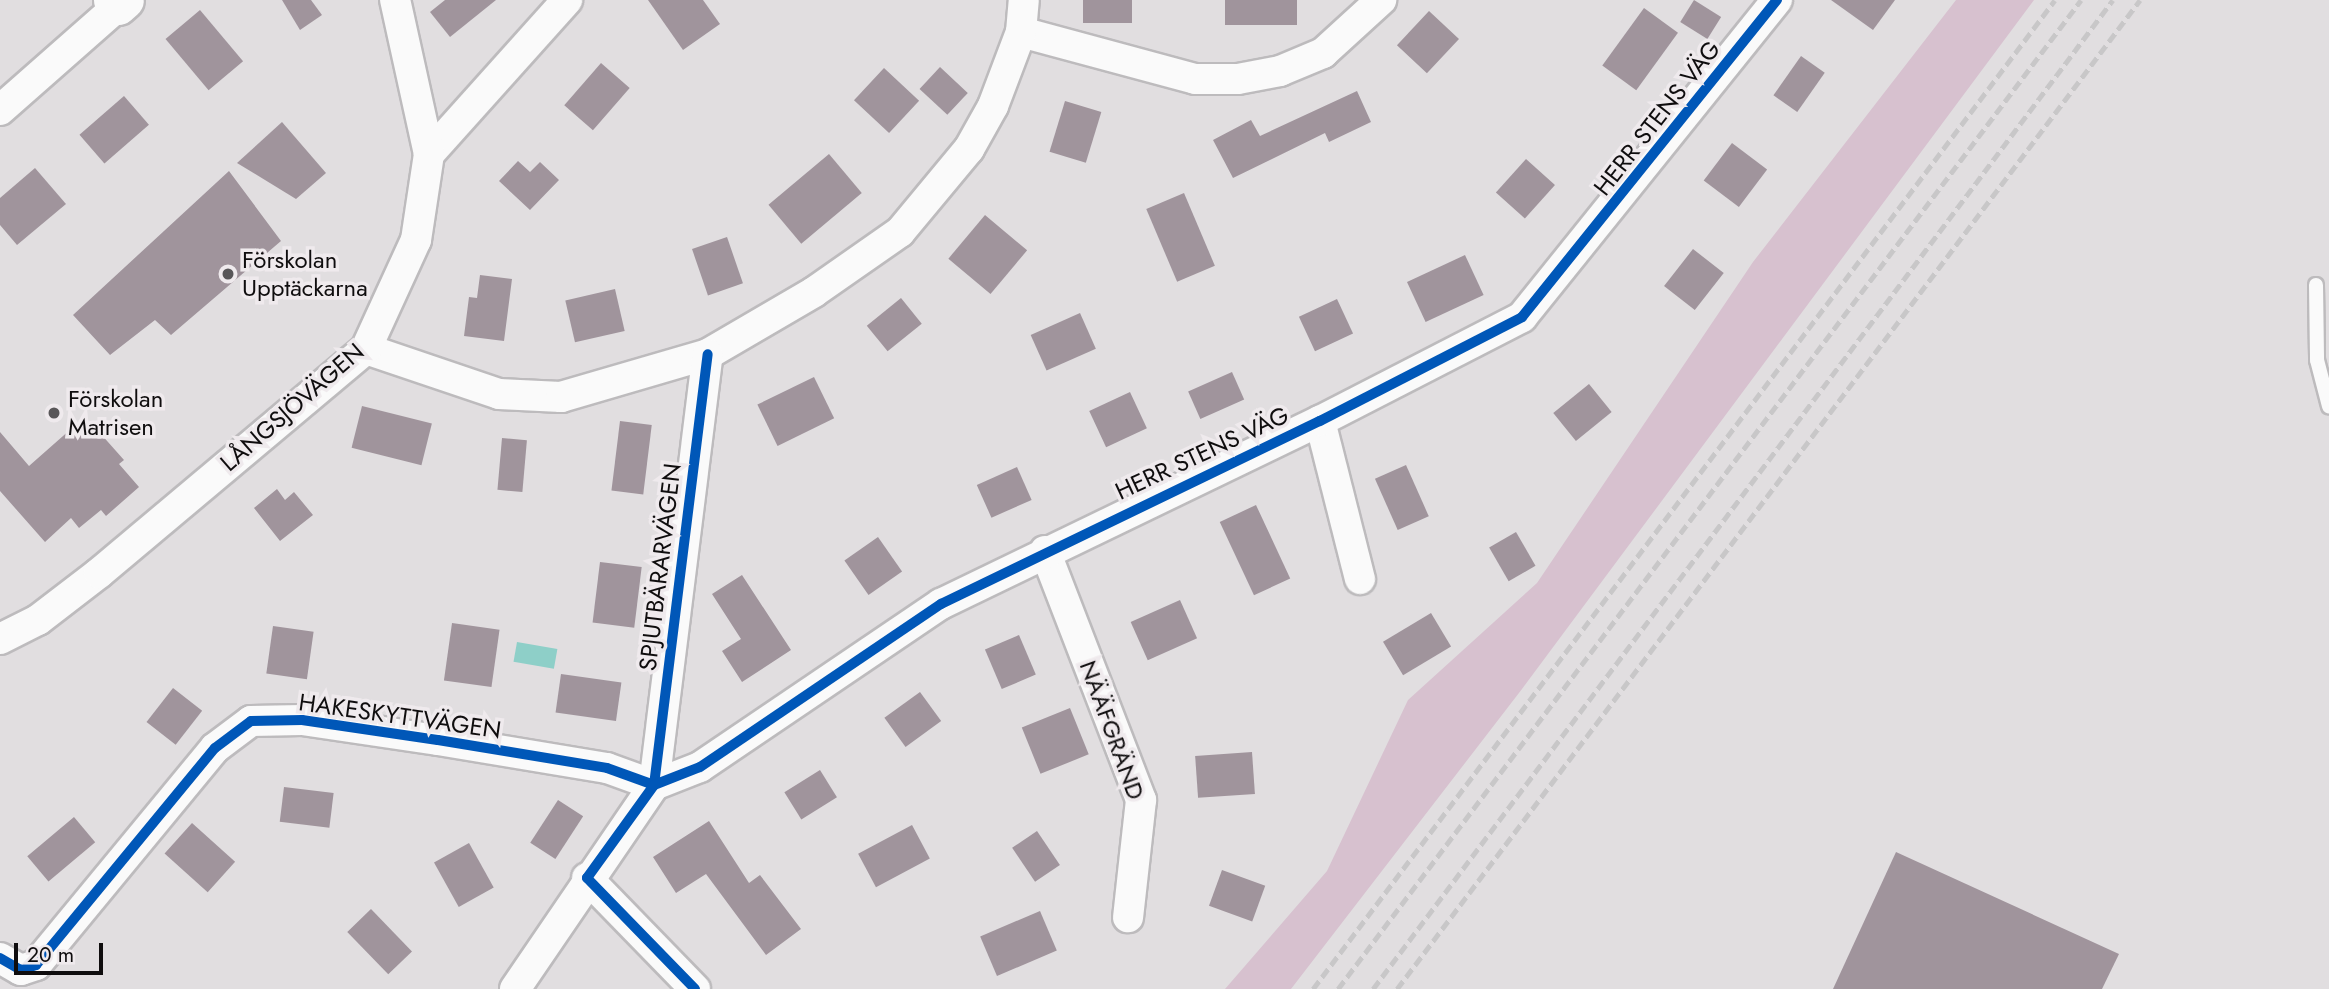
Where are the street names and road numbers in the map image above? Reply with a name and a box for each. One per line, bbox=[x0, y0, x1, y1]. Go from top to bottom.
street label: HERR STENS VÄG bbox=[1588, 35, 1726, 201]
street label: LÅNGSJÖVÄGEN bbox=[214, 337, 370, 477]
street label: HERR STENS VÄG bbox=[1111, 400, 1293, 506]
street label: SPJUTBÄRARVÄGEN bbox=[633, 462, 687, 672]
street label: NÄÄFGRÄND bbox=[1074, 657, 1150, 803]
street label: HAKESKYTTVÄGEN bbox=[297, 688, 503, 744]

